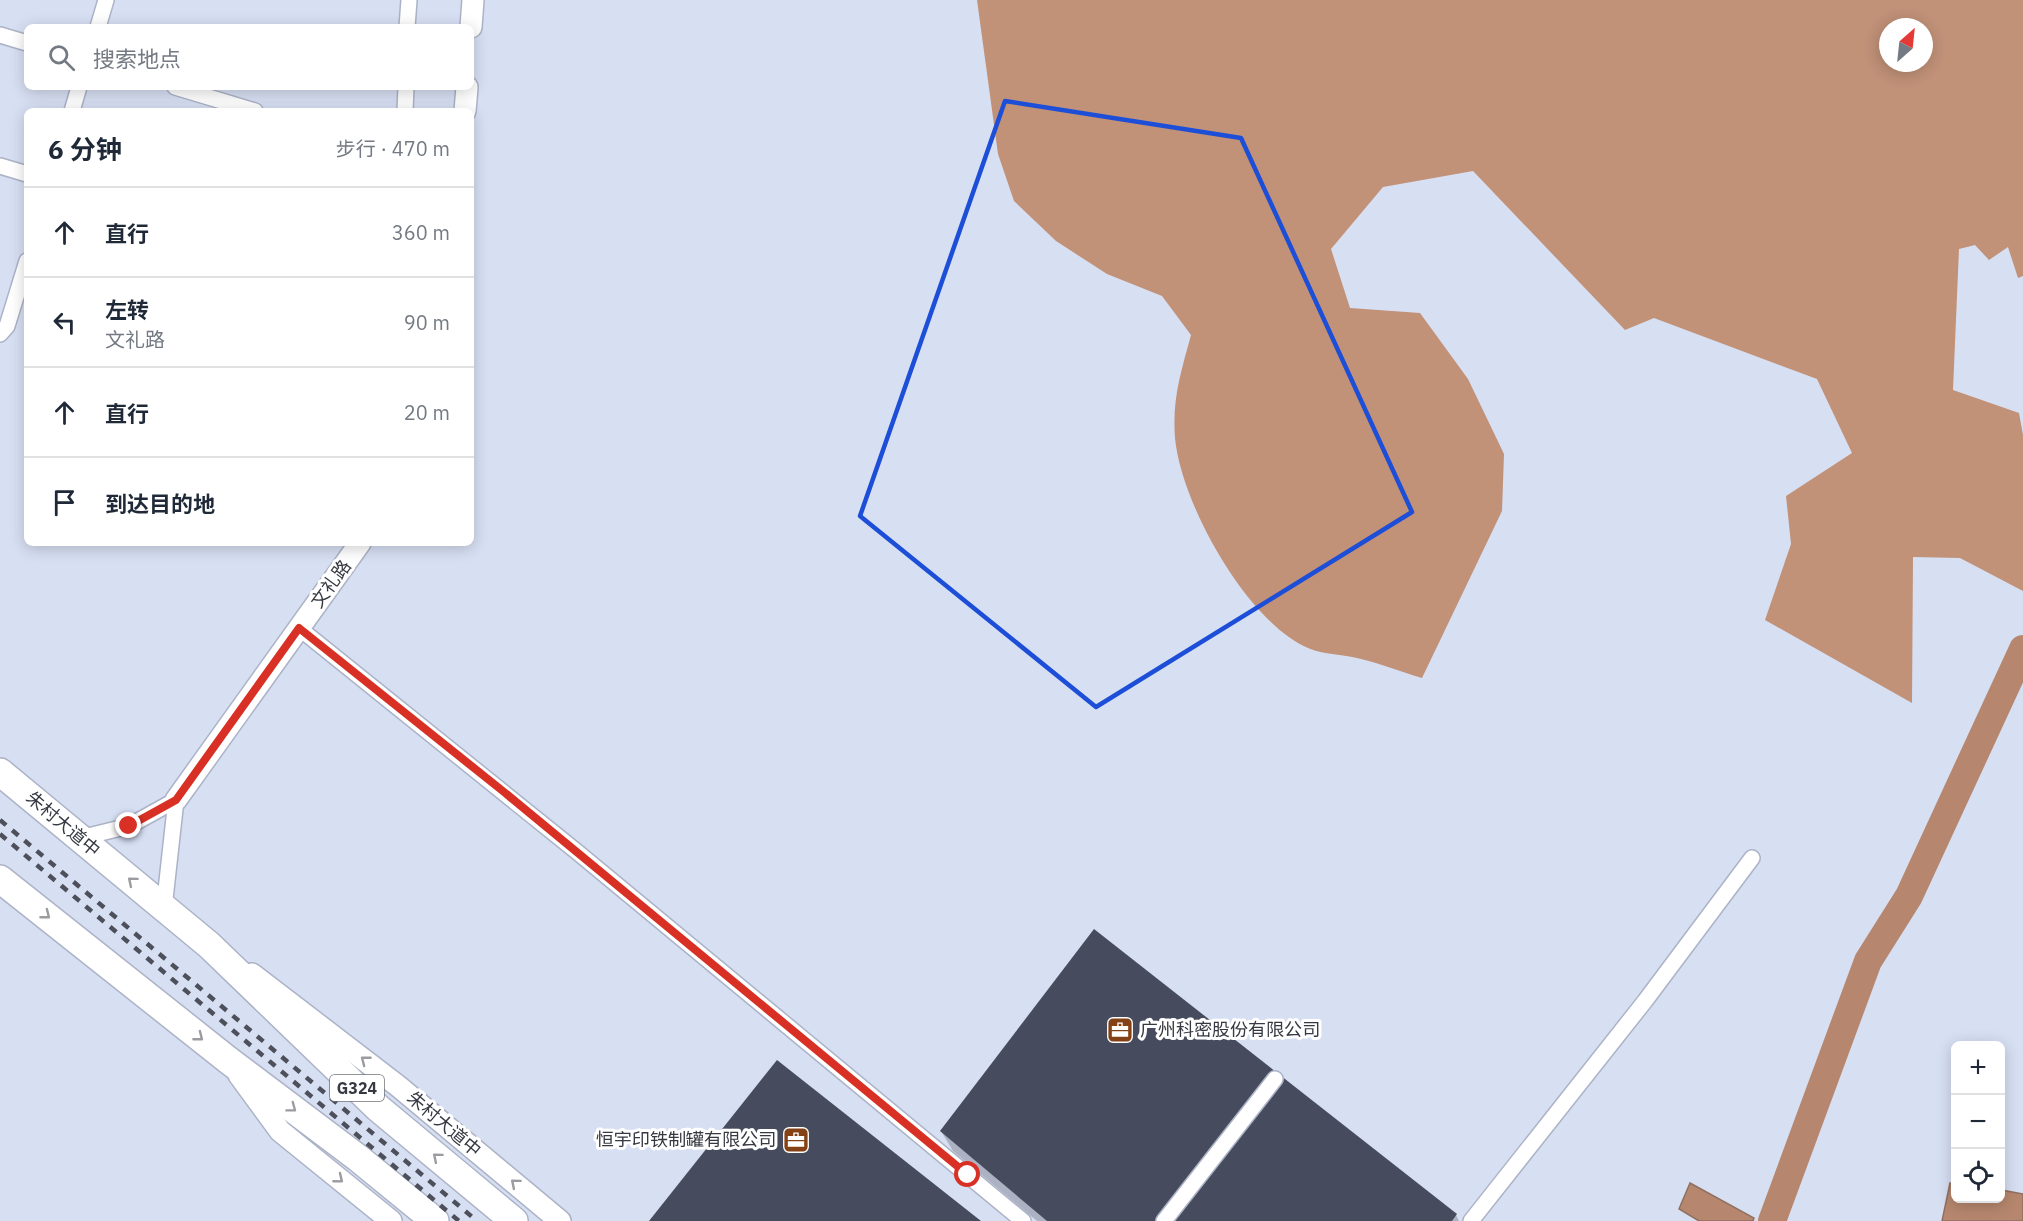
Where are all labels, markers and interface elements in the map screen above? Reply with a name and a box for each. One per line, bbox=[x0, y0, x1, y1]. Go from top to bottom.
north arrow bbox=[1879, 18, 1933, 72]
search box bbox=[24, 24, 474, 90]
icon: search bbox=[45, 41, 78, 74]
text: 搜索地点 bbox=[93, 44, 181, 73]
text: 6 分钟 bbox=[48, 132, 122, 166]
text: 步行 · 470 m bbox=[336, 135, 450, 162]
icon: ahead bbox=[48, 216, 81, 249]
text: 直行 bbox=[105, 219, 149, 248]
text: 360 m bbox=[392, 219, 450, 246]
text: 左转 bbox=[105, 295, 149, 324]
icon: left bbox=[48, 306, 81, 339]
text: 90 m bbox=[404, 309, 450, 336]
text: 文礼路 bbox=[105, 326, 165, 353]
icon: ahead bbox=[48, 396, 81, 429]
text: 直行 bbox=[105, 399, 149, 428]
text: 20 m bbox=[404, 399, 450, 426]
icon: arrive bbox=[48, 486, 81, 519]
text: 到达目的地 bbox=[105, 489, 215, 518]
street label: 文礼路 bbox=[305, 555, 356, 612]
street label: 朱村大道中 bbox=[21, 786, 105, 861]
route end bbox=[115, 812, 141, 838]
one-way arrow bbox=[127, 877, 138, 888]
one-way arrow bbox=[39, 908, 50, 919]
office icon: 广州科密股份有限公司 bbox=[1105, 1015, 1135, 1045]
place label: 广州科密股份有限公司 bbox=[1140, 1018, 1320, 1041]
one-way arrow bbox=[192, 1029, 203, 1040]
map controls bbox=[1951, 1041, 2005, 1203]
button: + bbox=[1951, 1041, 2005, 1095]
one-way arrow bbox=[360, 1056, 371, 1067]
road number: G324 bbox=[330, 1075, 384, 1101]
street label: 朱村大道中 bbox=[402, 1086, 486, 1161]
button: − bbox=[1951, 1095, 2005, 1149]
one-way arrow bbox=[285, 1101, 296, 1112]
office icon: 恒宇印铁制罐有限公司 bbox=[781, 1125, 811, 1155]
place label: 恒宇印铁制罐有限公司 bbox=[596, 1128, 776, 1151]
button: locate bbox=[1951, 1149, 2005, 1203]
one-way arrow bbox=[433, 1153, 444, 1164]
route start bbox=[954, 1161, 980, 1187]
one-way arrow bbox=[332, 1172, 343, 1183]
one-way arrow bbox=[511, 1180, 522, 1191]

